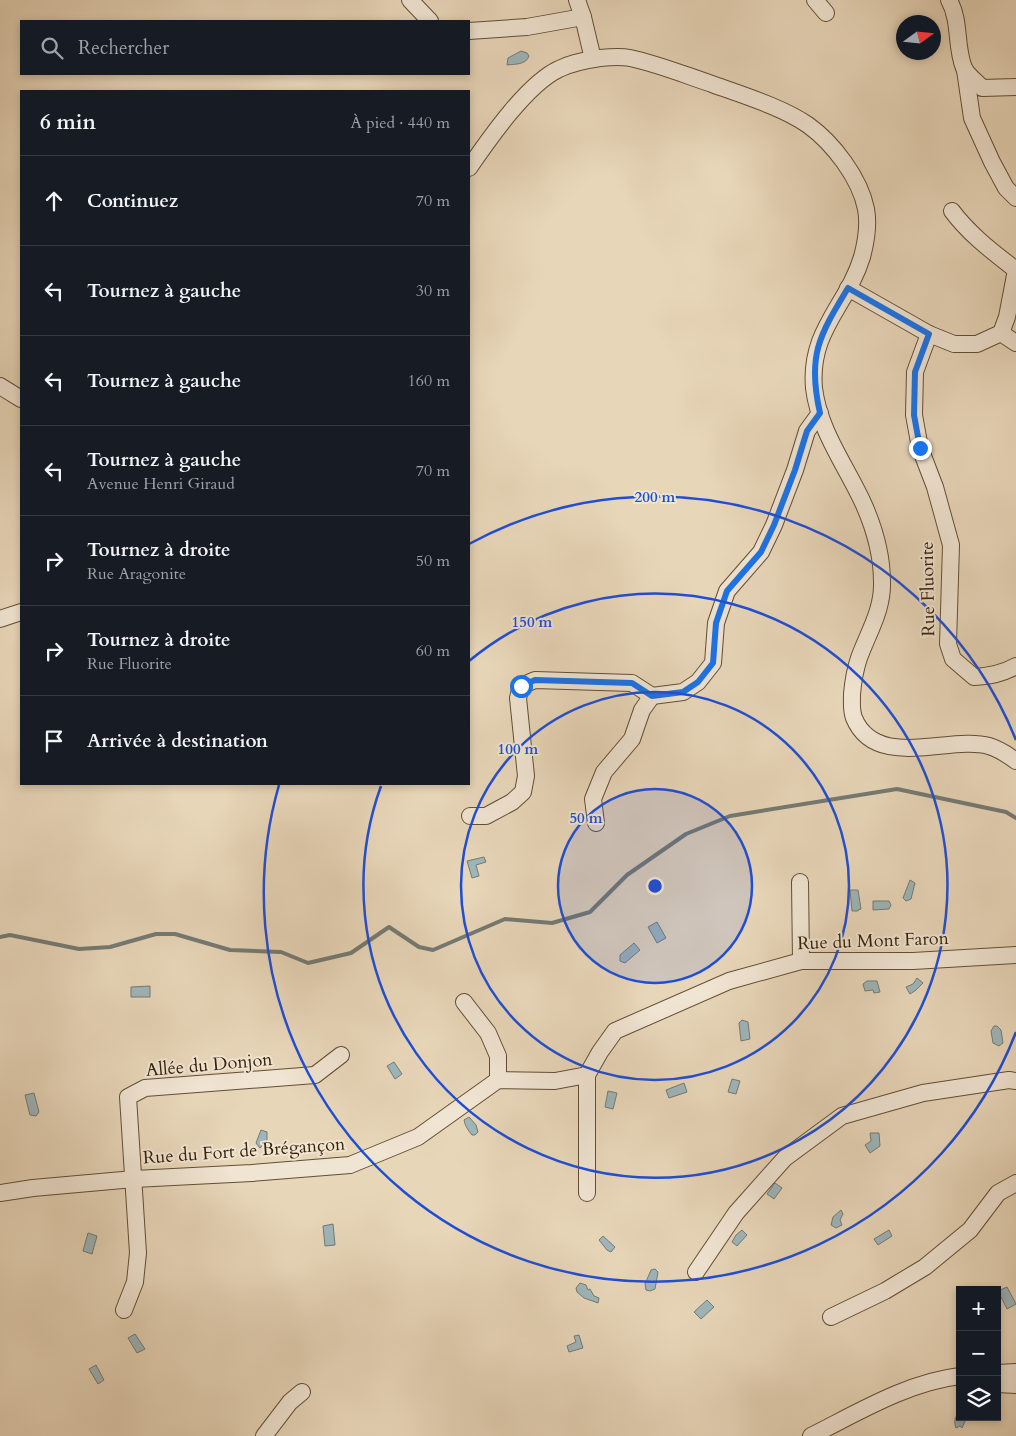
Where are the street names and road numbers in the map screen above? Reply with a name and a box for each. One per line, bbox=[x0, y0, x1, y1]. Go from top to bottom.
street label: Rue Fluorite bbox=[915, 541, 941, 637]
street label: Rue du Mont Faron bbox=[797, 926, 950, 956]
street label: Allée du Donjon bbox=[145, 1047, 274, 1083]
street label: Rue du Fort de Brégançon bbox=[142, 1131, 347, 1171]

